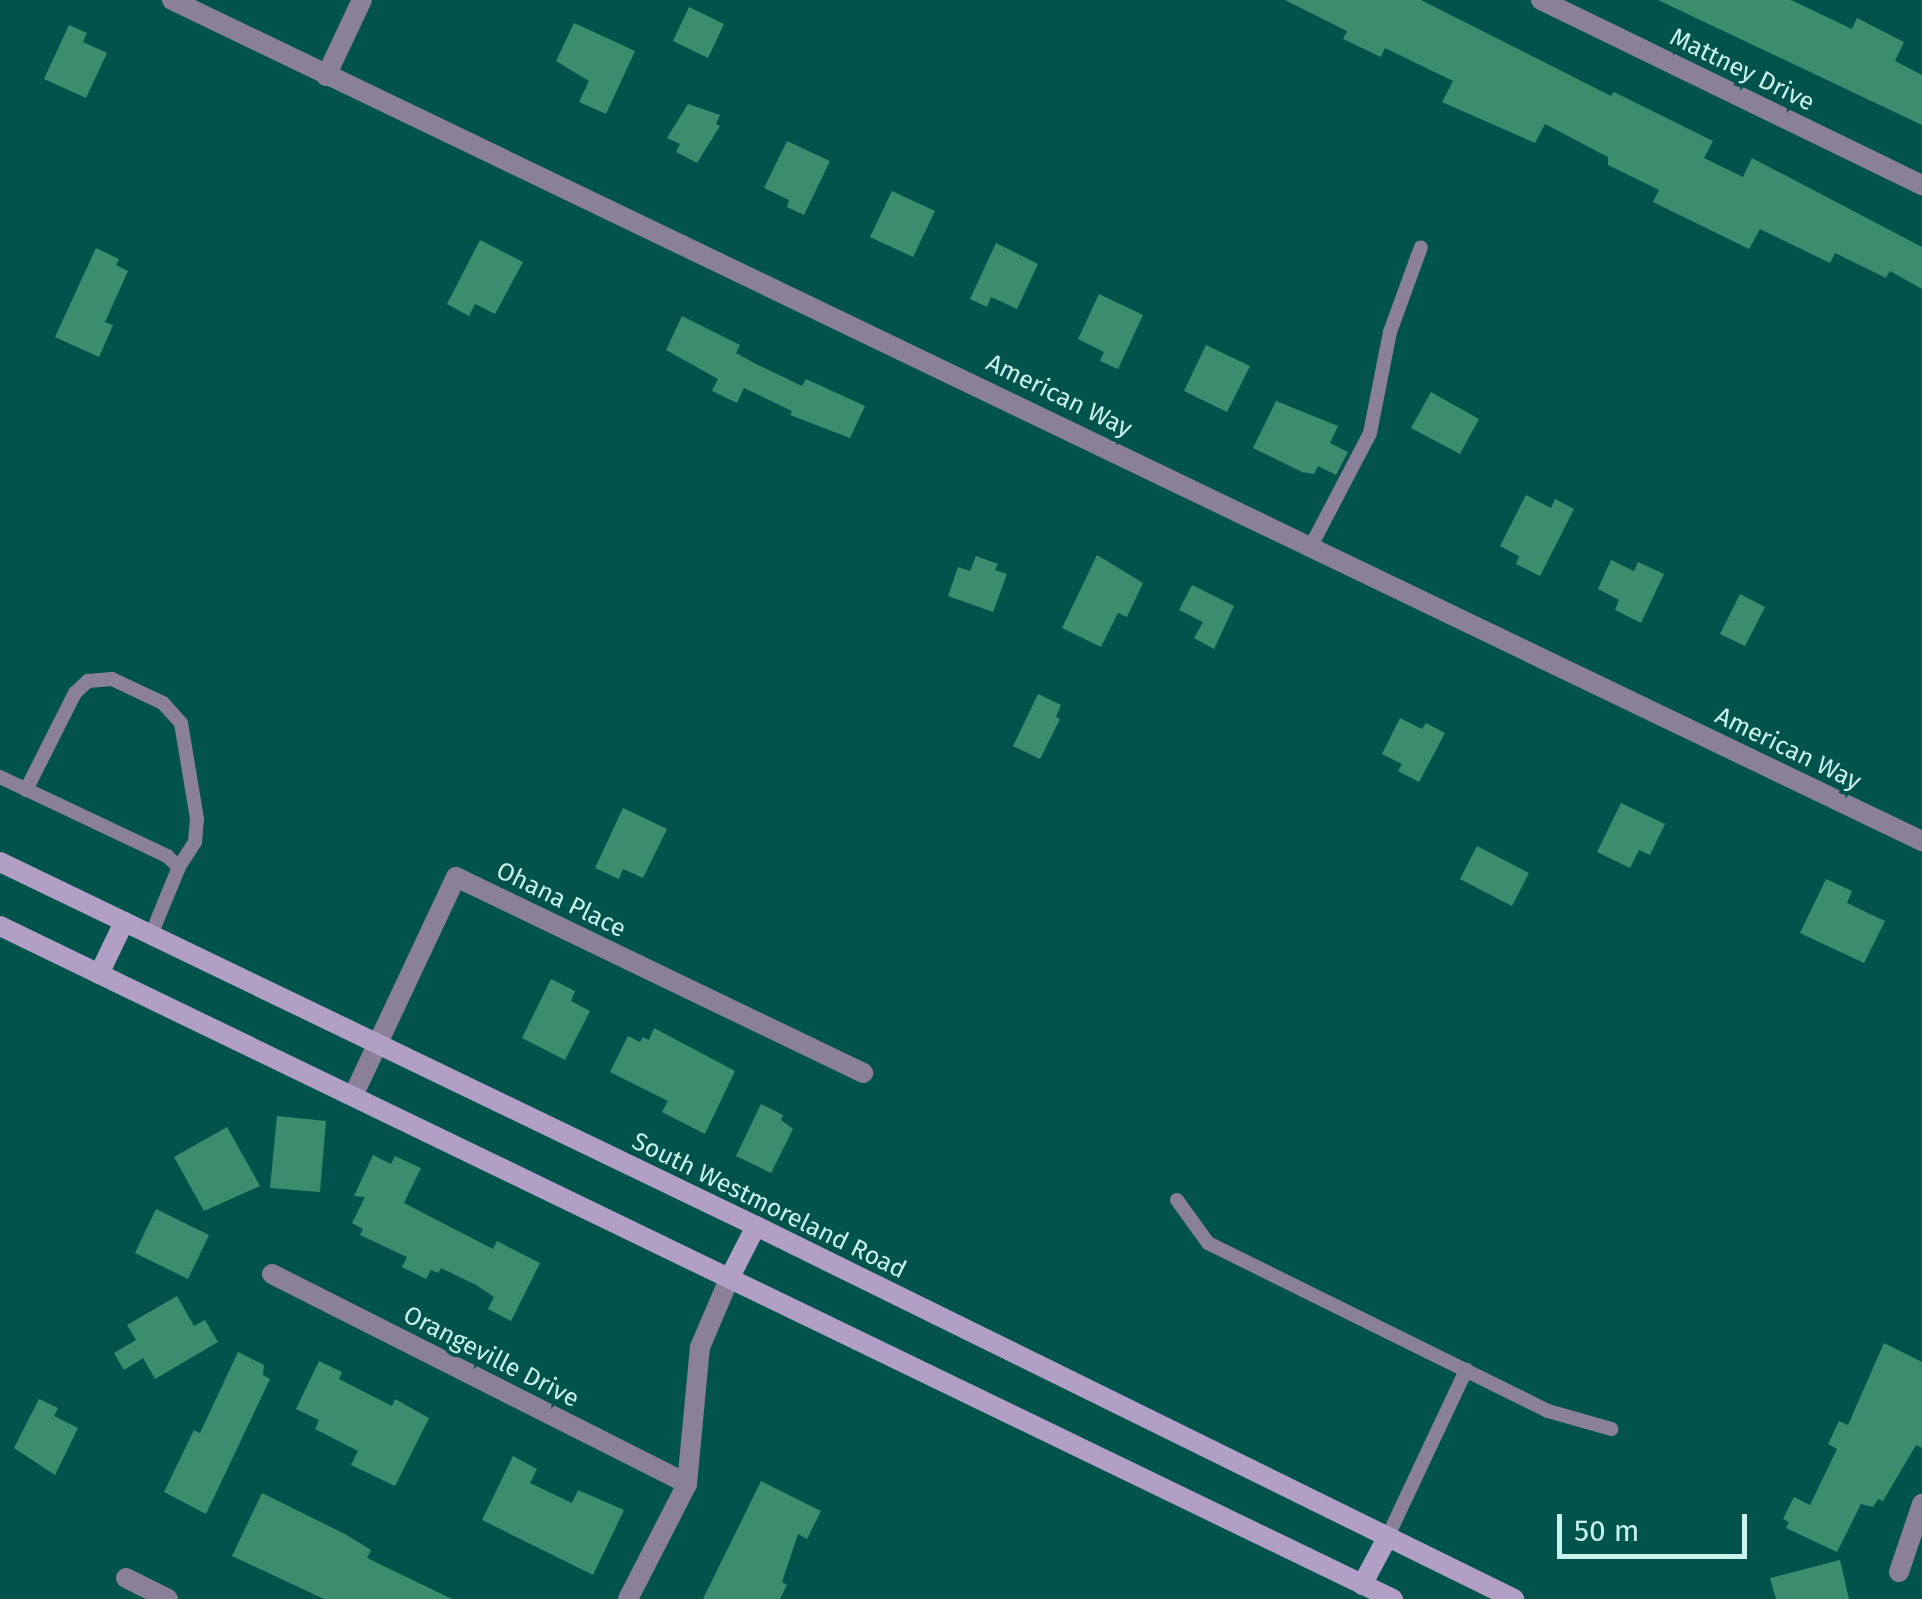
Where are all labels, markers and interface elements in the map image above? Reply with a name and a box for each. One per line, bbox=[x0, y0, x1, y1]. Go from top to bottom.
street label: Mattney Drive bbox=[1665, 22, 1819, 118]
street label: American Way bbox=[981, 348, 1137, 444]
street label: American Way bbox=[1710, 701, 1866, 797]
street label: Ohana Place bbox=[491, 856, 631, 944]
street label: South Westmoreland Road bbox=[627, 1127, 911, 1285]
street label: Orangeville Drive bbox=[398, 1300, 584, 1414]
scale bar bbox=[1562, 1494, 1752, 1556]
text: 50 m bbox=[1574, 1513, 1639, 1549]

